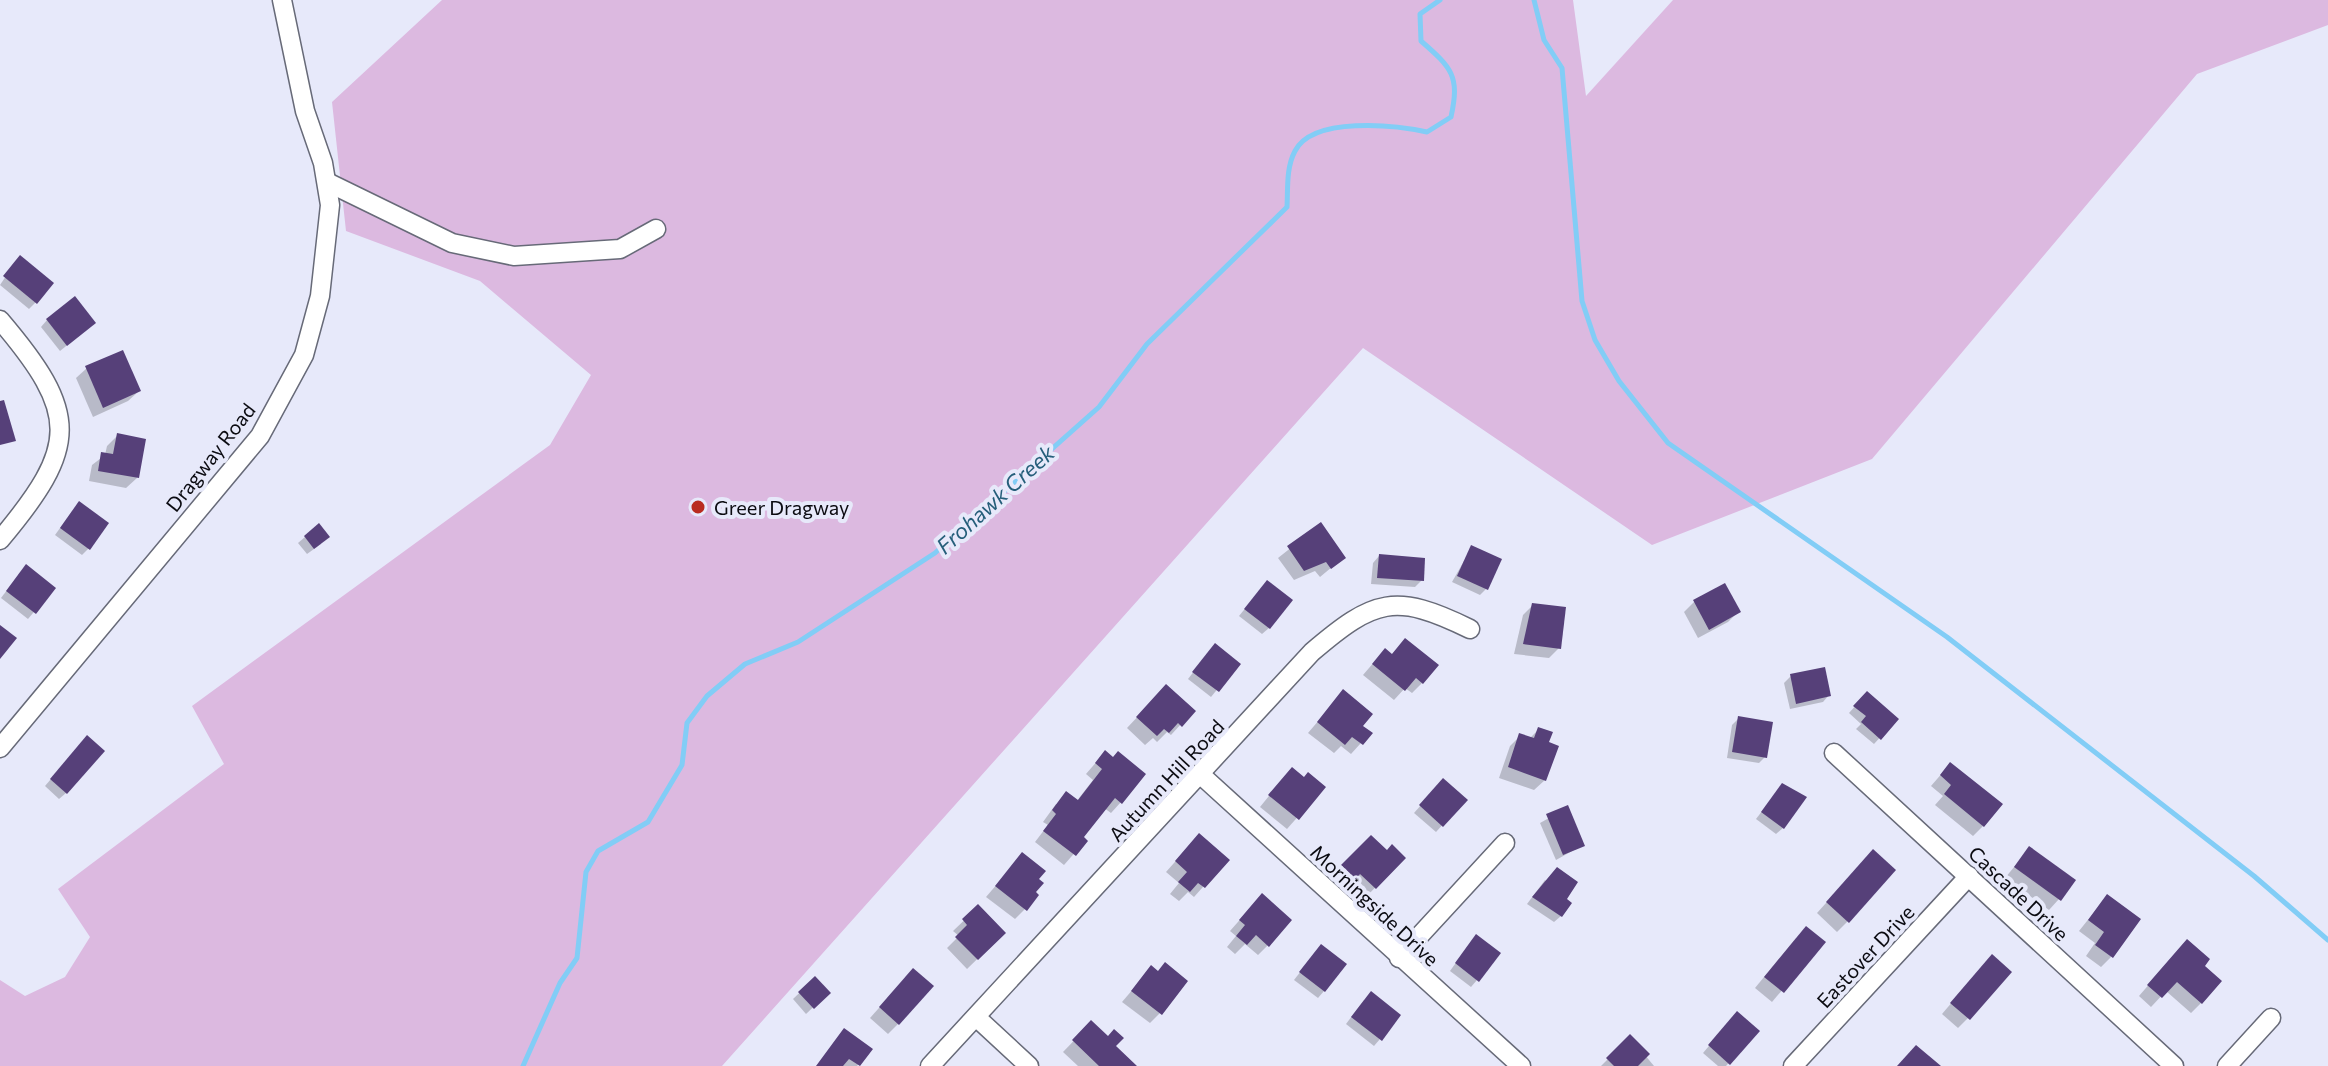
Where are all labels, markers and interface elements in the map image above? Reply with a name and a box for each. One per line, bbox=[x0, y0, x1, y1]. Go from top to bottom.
street label: Dragway Road bbox=[160, 398, 260, 516]
water label: Frohawk Creek bbox=[930, 438, 1061, 559]
place label: Greer Dragway bbox=[714, 495, 849, 519]
marker: Greer Dragway bbox=[689, 498, 707, 516]
street label: Autumn Hill Road bbox=[1103, 714, 1229, 846]
street label: Morningside Drive bbox=[1306, 839, 1444, 971]
street label: Cascade Drive bbox=[1964, 841, 2074, 945]
street label: Eastover Drive bbox=[1811, 900, 1919, 1012]

